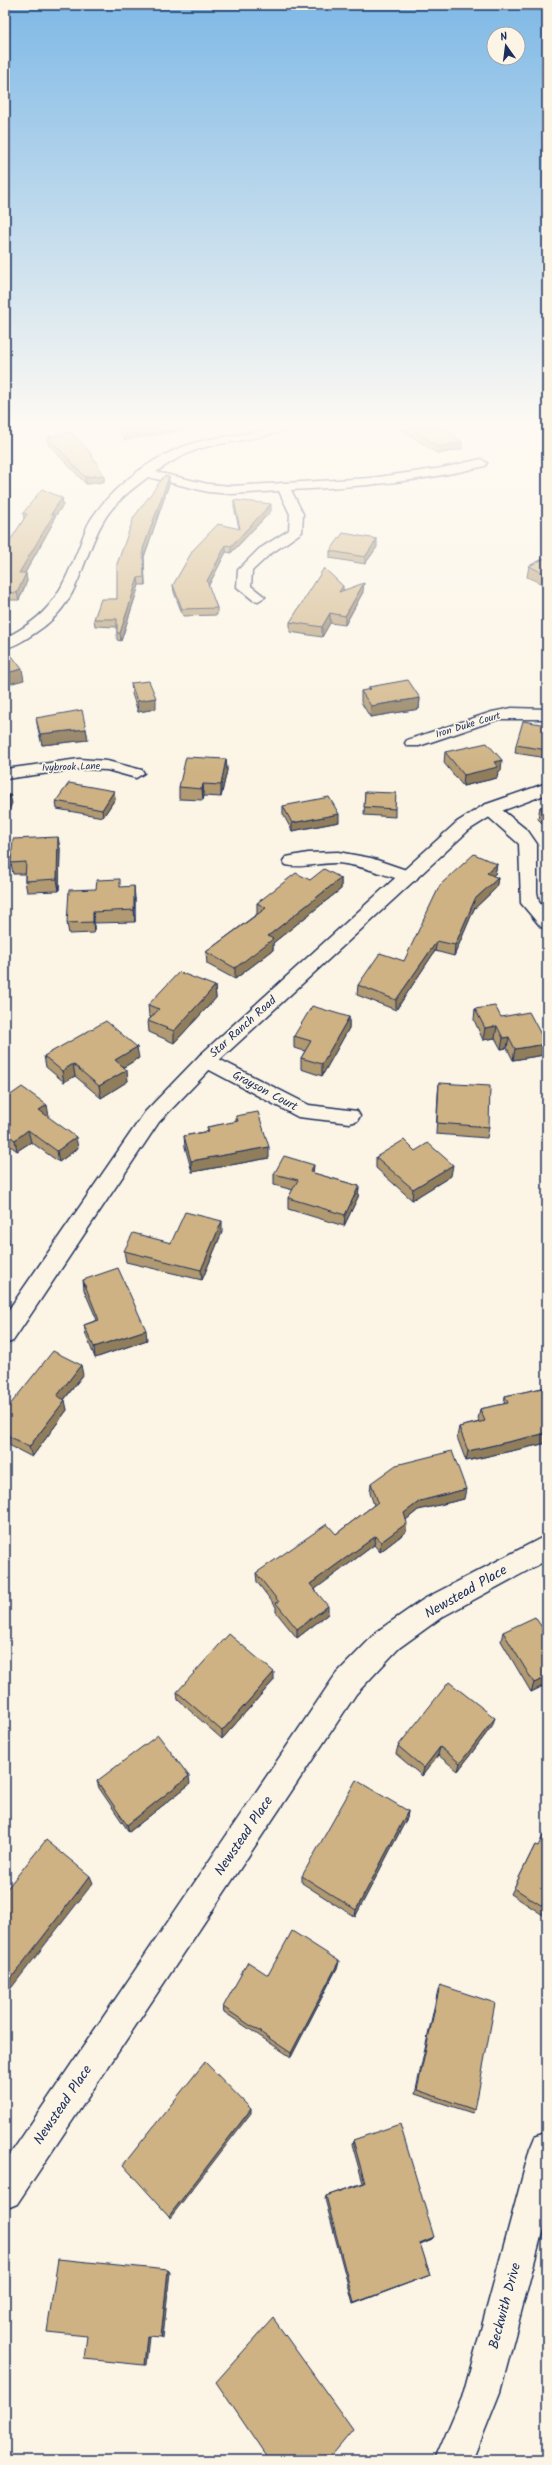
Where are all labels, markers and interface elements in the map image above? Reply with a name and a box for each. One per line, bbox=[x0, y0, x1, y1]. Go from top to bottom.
north arrow bbox=[486, 26, 526, 66]
text: N bbox=[498, 28, 509, 47]
street label: Iron Duke Court bbox=[434, 707, 503, 742]
street label: Ivybrook Lane bbox=[42, 758, 101, 776]
street label: Star Ranch Road bbox=[205, 991, 282, 1063]
street label: Grayson Court bbox=[229, 1066, 301, 1116]
street label: Newstead Place bbox=[421, 1559, 512, 1625]
street label: Newstead Place bbox=[209, 1791, 279, 1880]
street label: Newstead Place bbox=[28, 2060, 98, 2149]
street label: Beckwith Drive bbox=[483, 2260, 527, 2352]

